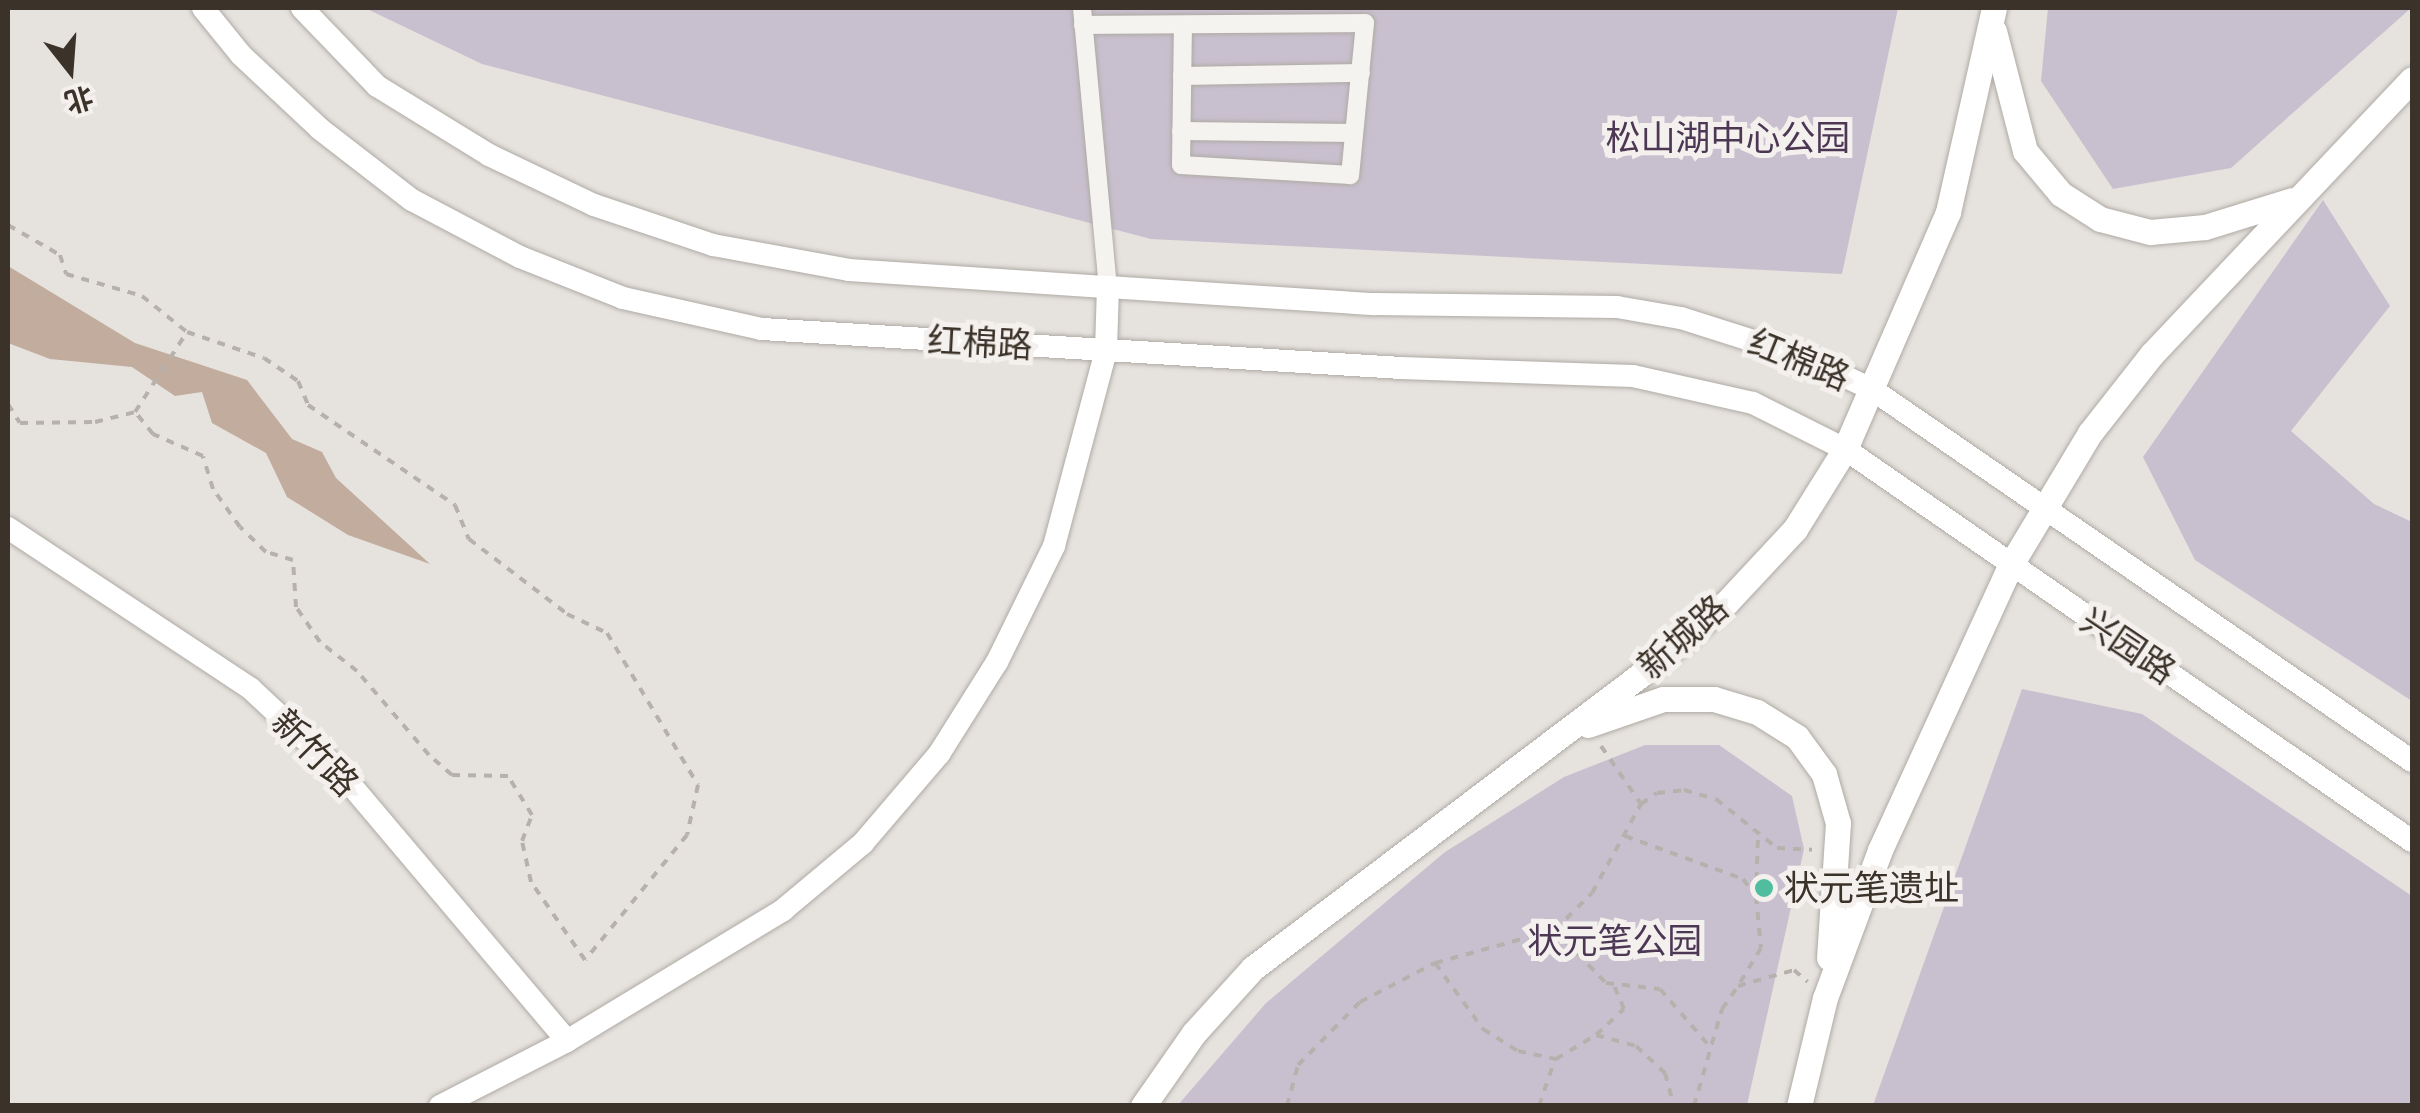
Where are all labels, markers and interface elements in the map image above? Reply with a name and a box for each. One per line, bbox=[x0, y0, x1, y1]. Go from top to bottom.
north arrow bbox=[20, 20, 120, 120]
text: 北 bbox=[61, 79, 97, 119]
park label: 松山湖中心公园 bbox=[1606, 117, 1850, 159]
street label: 红棉路 bbox=[926, 319, 1034, 367]
street label: 红棉路 bbox=[1742, 321, 1856, 399]
street label: 新城路 bbox=[1630, 587, 1736, 687]
street label: 兴园路 bbox=[2073, 599, 2183, 693]
street label: 新竹路 bbox=[263, 701, 367, 805]
place label: 状元笔遗址 bbox=[1784, 867, 1959, 909]
marker: 状元笔遗址 bbox=[1753, 877, 1775, 899]
park label: 状元笔公园 bbox=[1528, 920, 1702, 962]

